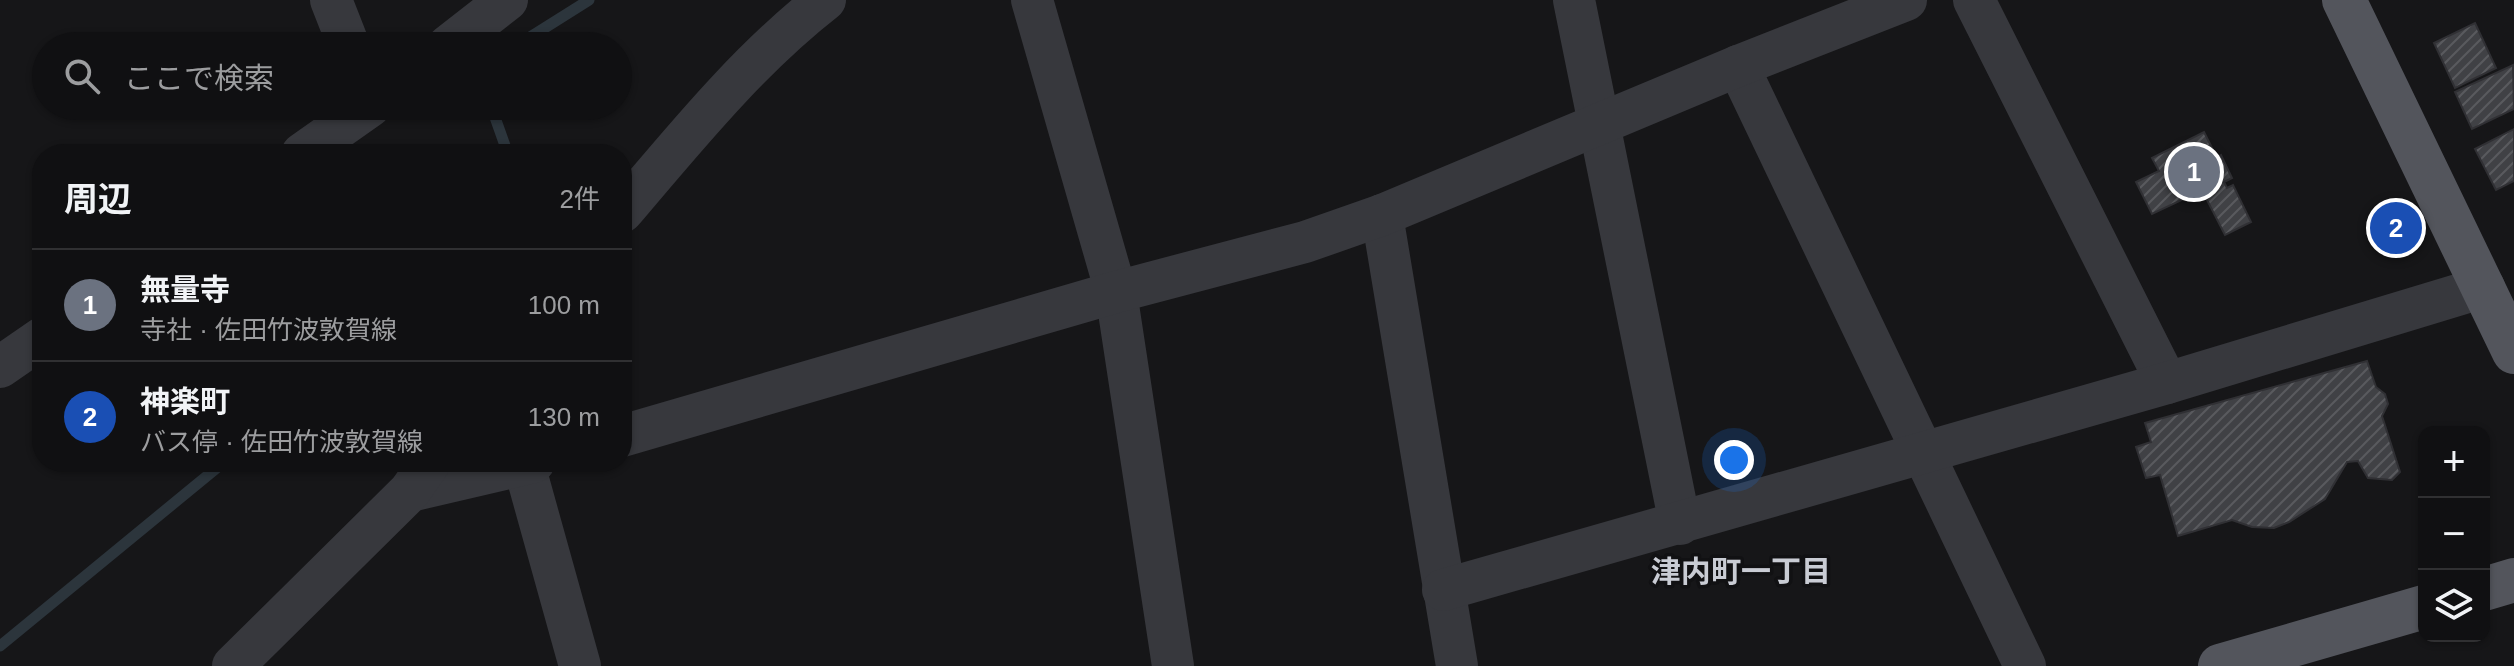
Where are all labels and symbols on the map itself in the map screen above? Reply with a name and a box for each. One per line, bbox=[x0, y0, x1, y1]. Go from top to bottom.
pin: 1 bbox=[2168, 142, 2220, 202]
pin: 2 bbox=[2370, 198, 2422, 258]
your location bbox=[1714, 440, 1754, 480]
district label: 津内町一丁目 bbox=[1651, 555, 1831, 588]

